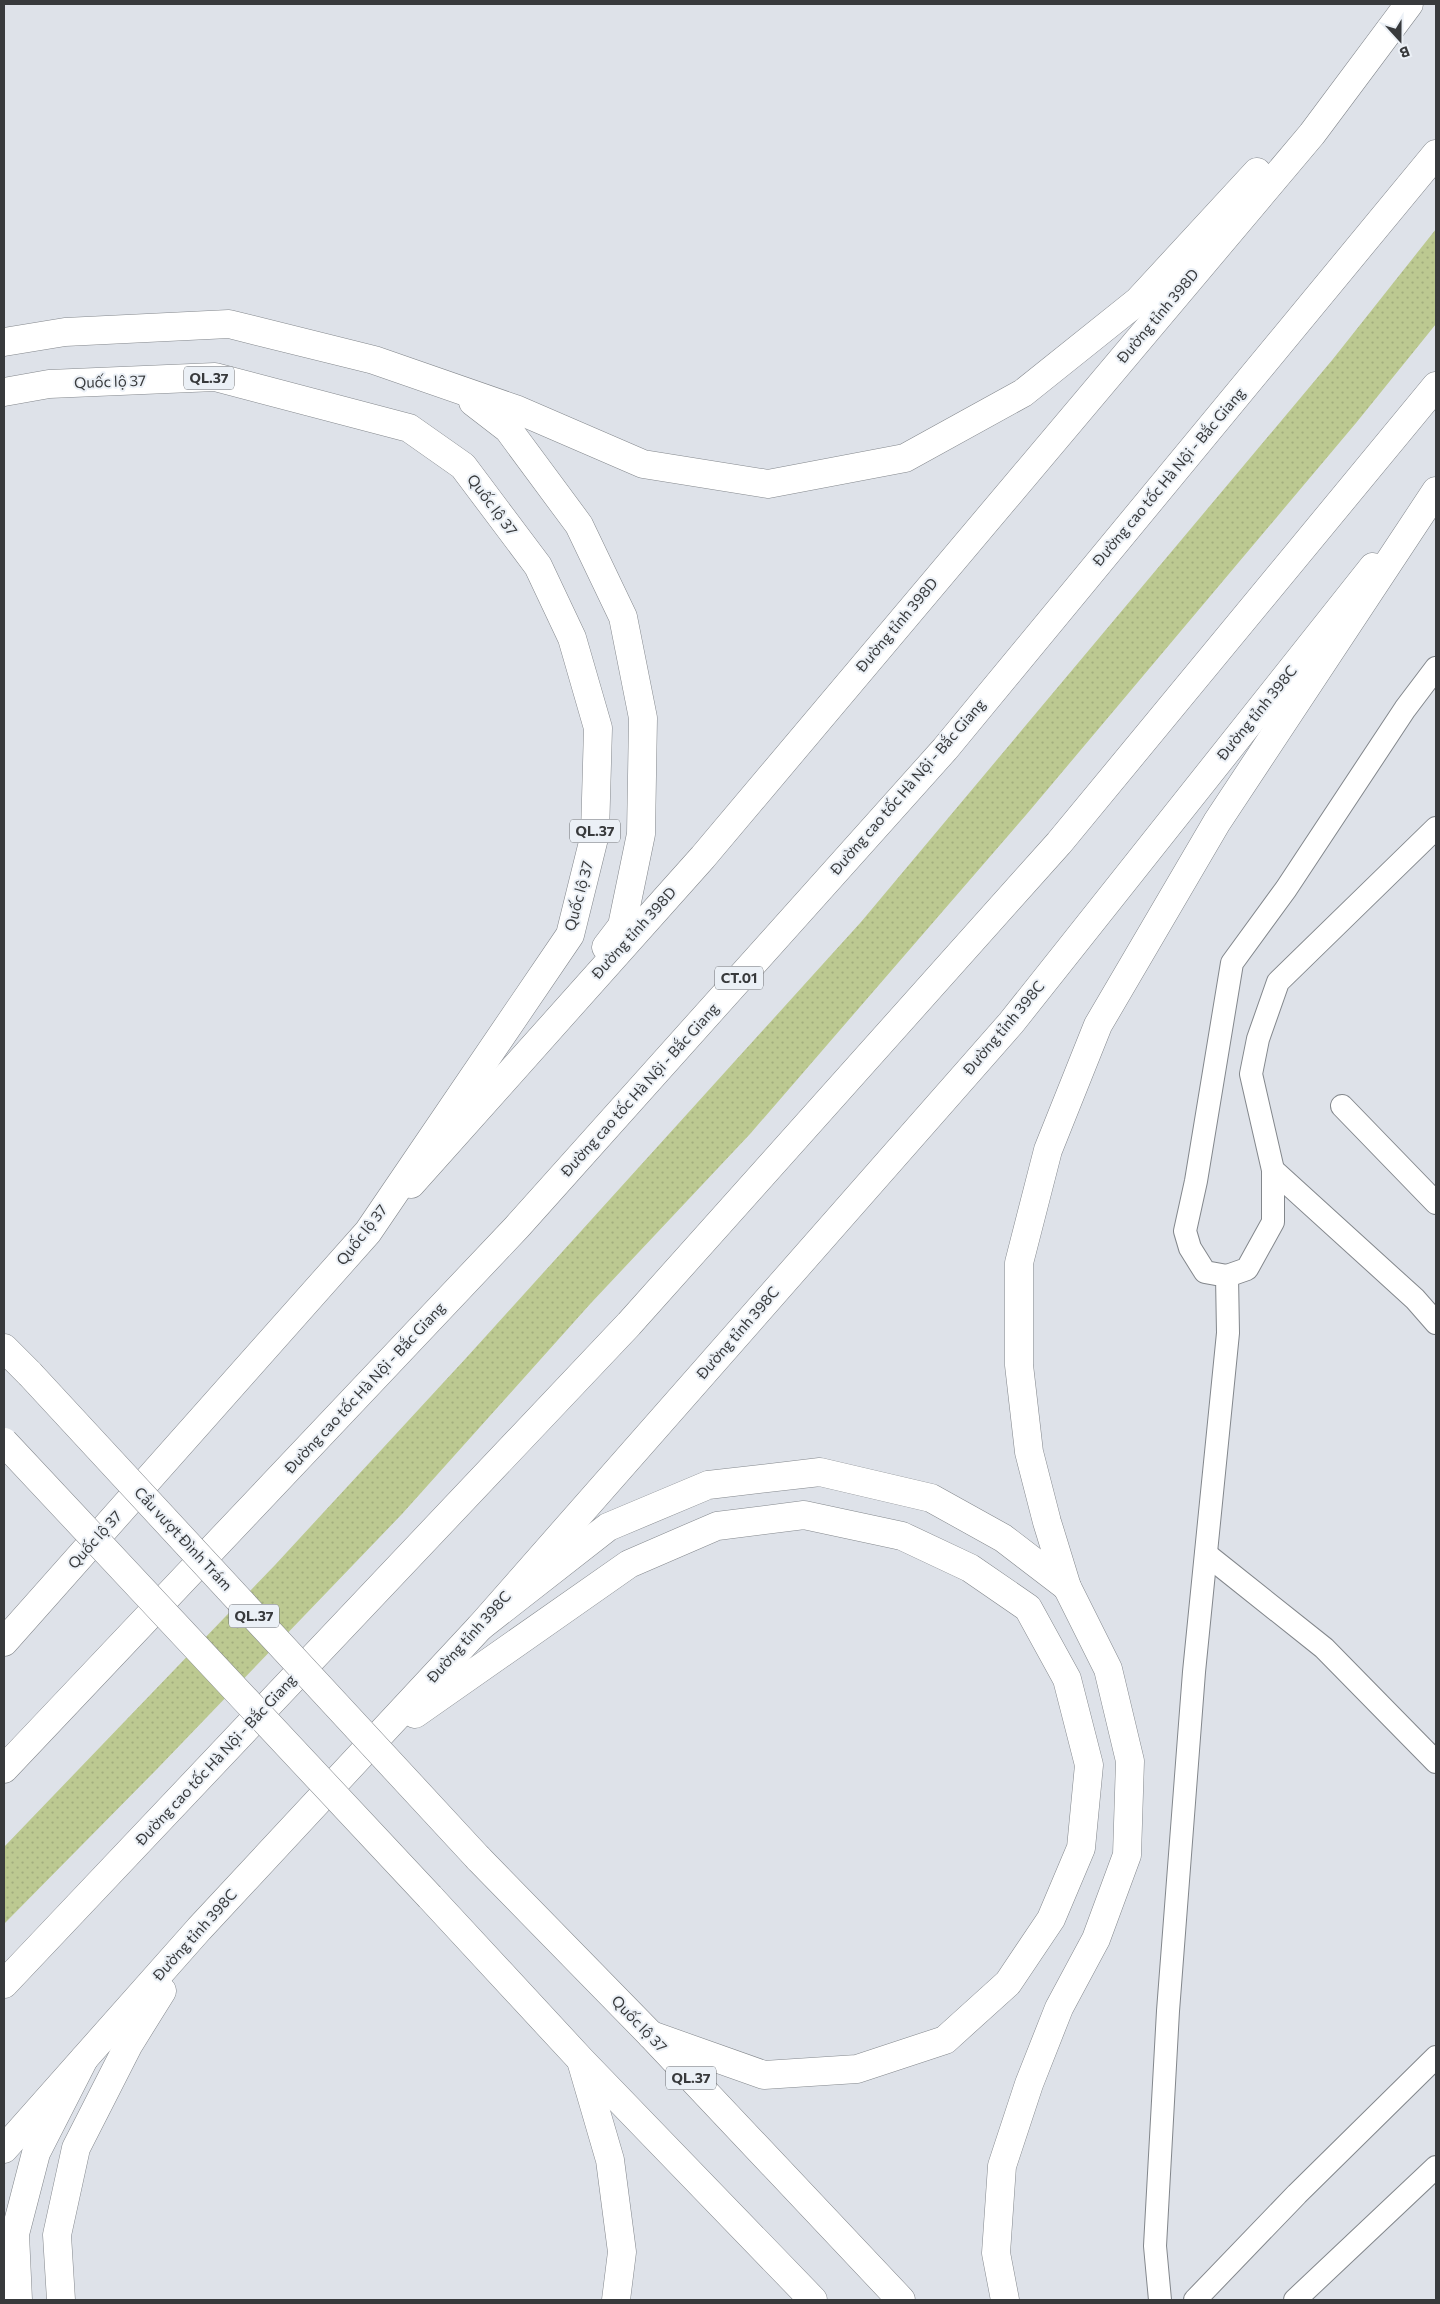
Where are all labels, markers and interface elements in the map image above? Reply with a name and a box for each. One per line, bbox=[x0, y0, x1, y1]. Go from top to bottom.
north arrow bbox=[1375, 15, 1425, 65]
text: B bbox=[1397, 43, 1412, 62]
street label: Đường tỉnh 398D bbox=[1112, 265, 1202, 367]
road number: QL.37 bbox=[184, 366, 234, 389]
street label: Quốc lộ 37 bbox=[74, 371, 146, 391]
street label: Đường cao tốc Hà Nội - Bắc Giang bbox=[1088, 384, 1248, 570]
street label: Quốc lộ 37 bbox=[464, 470, 522, 539]
street label: Đường tỉnh 398D bbox=[851, 574, 941, 676]
street label: Đường tỉnh 398C bbox=[1212, 661, 1300, 764]
street label: Đường cao tốc Hà Nội - Bắc Giang bbox=[825, 695, 989, 879]
road number: QL.37 bbox=[570, 819, 620, 842]
street label: Quốc lộ 37 bbox=[560, 859, 596, 933]
street label: Đường tỉnh 398D bbox=[587, 883, 679, 983]
road number: CT.01 bbox=[715, 966, 763, 990]
street label: Đường tỉnh 398C bbox=[958, 977, 1048, 1079]
street label: Đường cao tốc Hà Nội - Bắc Giang bbox=[556, 999, 722, 1181]
street label: Quốc lộ 37 bbox=[332, 1200, 390, 1268]
street label: Đường tỉnh 398C bbox=[691, 1282, 782, 1383]
street label: Đường cao tốc Hà Nội - Bắc Giang bbox=[279, 1298, 448, 1477]
street label: Cầu vượt Đình Trám bbox=[131, 1483, 236, 1594]
street label: Quốc lộ 37 bbox=[63, 1507, 125, 1572]
street label: Đường tỉnh 398C bbox=[422, 1587, 514, 1686]
road number: QL.37 bbox=[229, 1604, 279, 1628]
street label: Đường cao tốc Hà Nội - Bắc Giang bbox=[130, 1670, 299, 1849]
street label: Đường tỉnh 398C bbox=[148, 1885, 240, 1984]
street label: Quốc lộ 37 bbox=[608, 1991, 671, 2055]
road number: QL.37 bbox=[666, 2066, 716, 2090]

